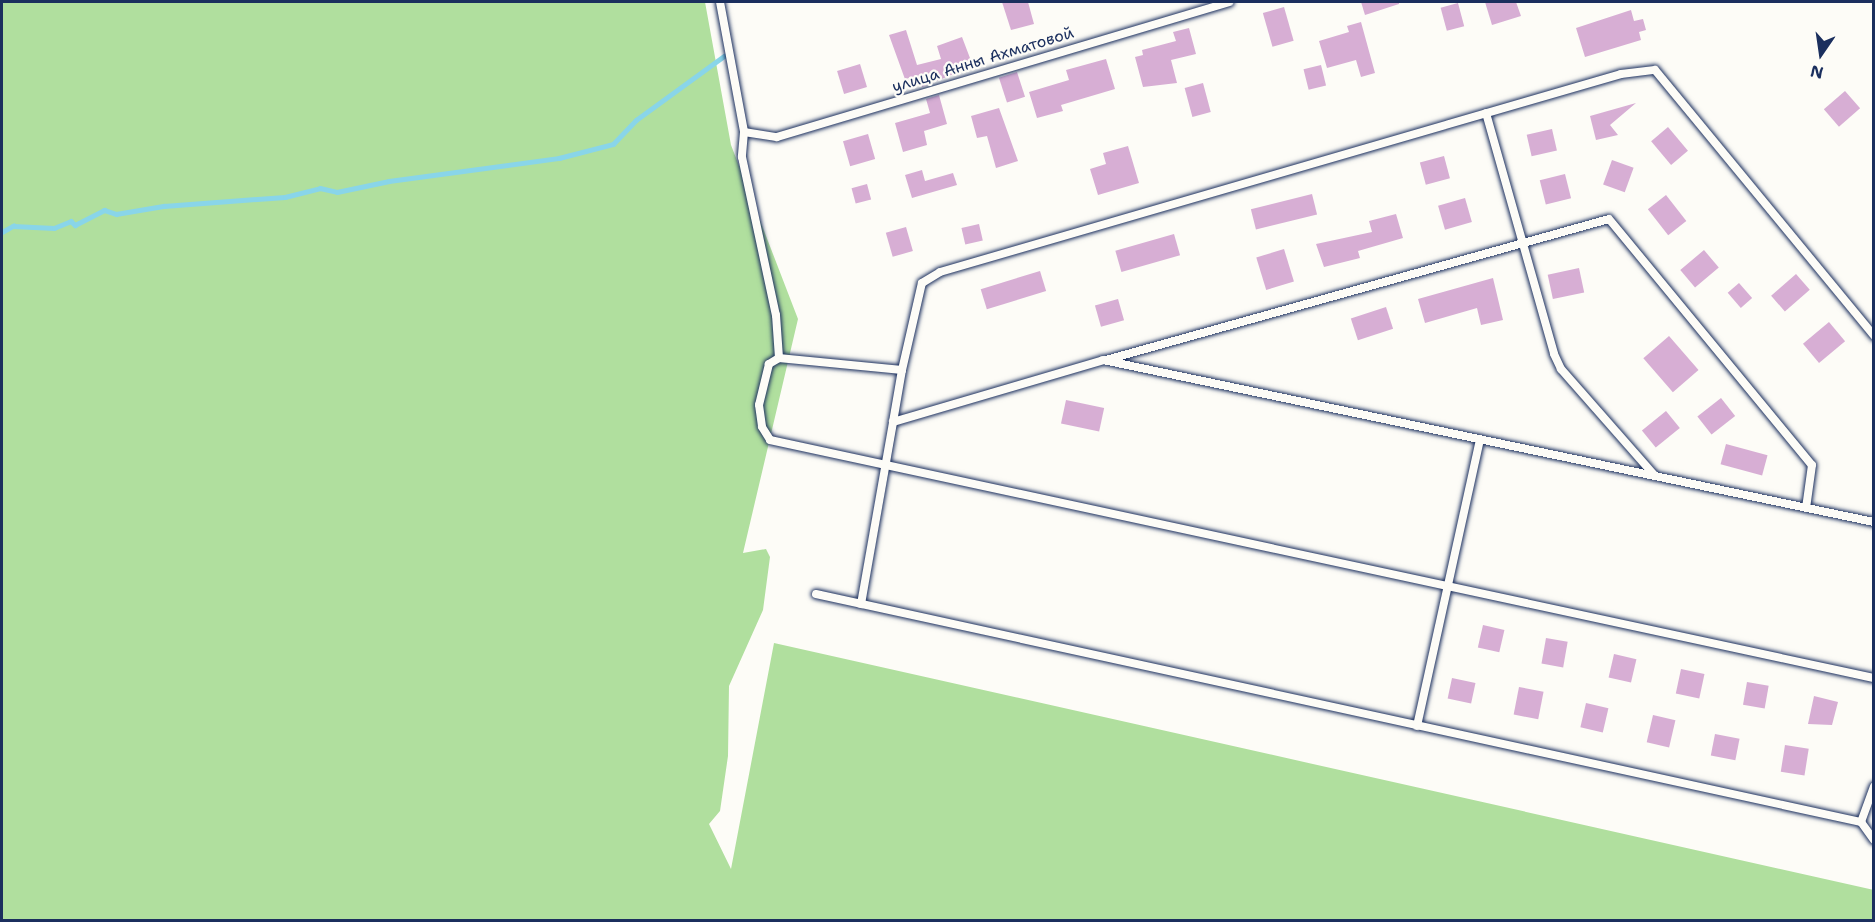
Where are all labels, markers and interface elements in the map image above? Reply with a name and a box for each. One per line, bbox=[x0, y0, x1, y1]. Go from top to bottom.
street label: улица Анны Ахматовой bbox=[890, 23, 1076, 97]
north arrow bbox=[1791, 24, 1851, 84]
text: N bbox=[1808, 60, 1825, 84]

